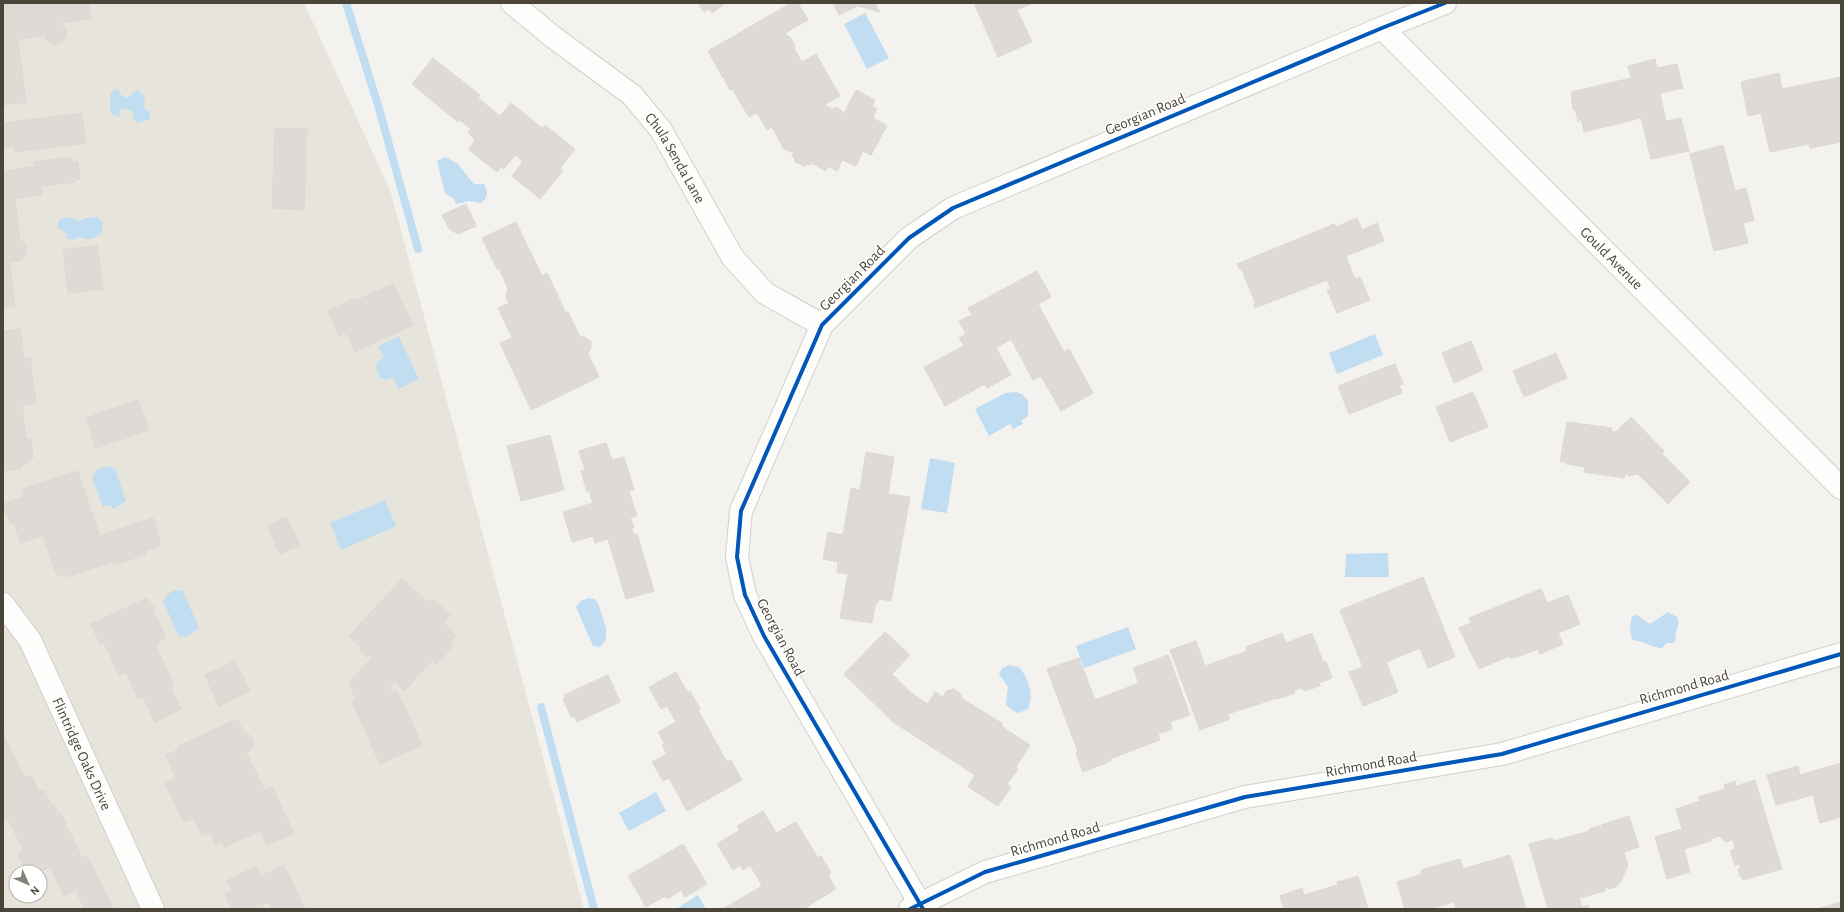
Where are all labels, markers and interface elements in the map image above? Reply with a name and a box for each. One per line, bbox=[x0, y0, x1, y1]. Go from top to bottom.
street label: Georgian Road bbox=[1103, 91, 1188, 138]
street label: Chula Senda Lane bbox=[642, 110, 708, 206]
street label: Gould Avenue bbox=[1577, 224, 1645, 293]
street label: Georgian Road bbox=[817, 243, 888, 314]
street label: Georgian Road bbox=[754, 596, 807, 679]
street label: Richmond Road bbox=[1638, 667, 1731, 707]
street label: Flintridge Oaks Drive bbox=[49, 695, 114, 813]
street label: Richmond Road bbox=[1324, 749, 1418, 780]
street label: Richmond Road bbox=[1009, 819, 1102, 859]
north arrow bbox=[8, 864, 48, 904]
text: N bbox=[28, 884, 41, 897]

